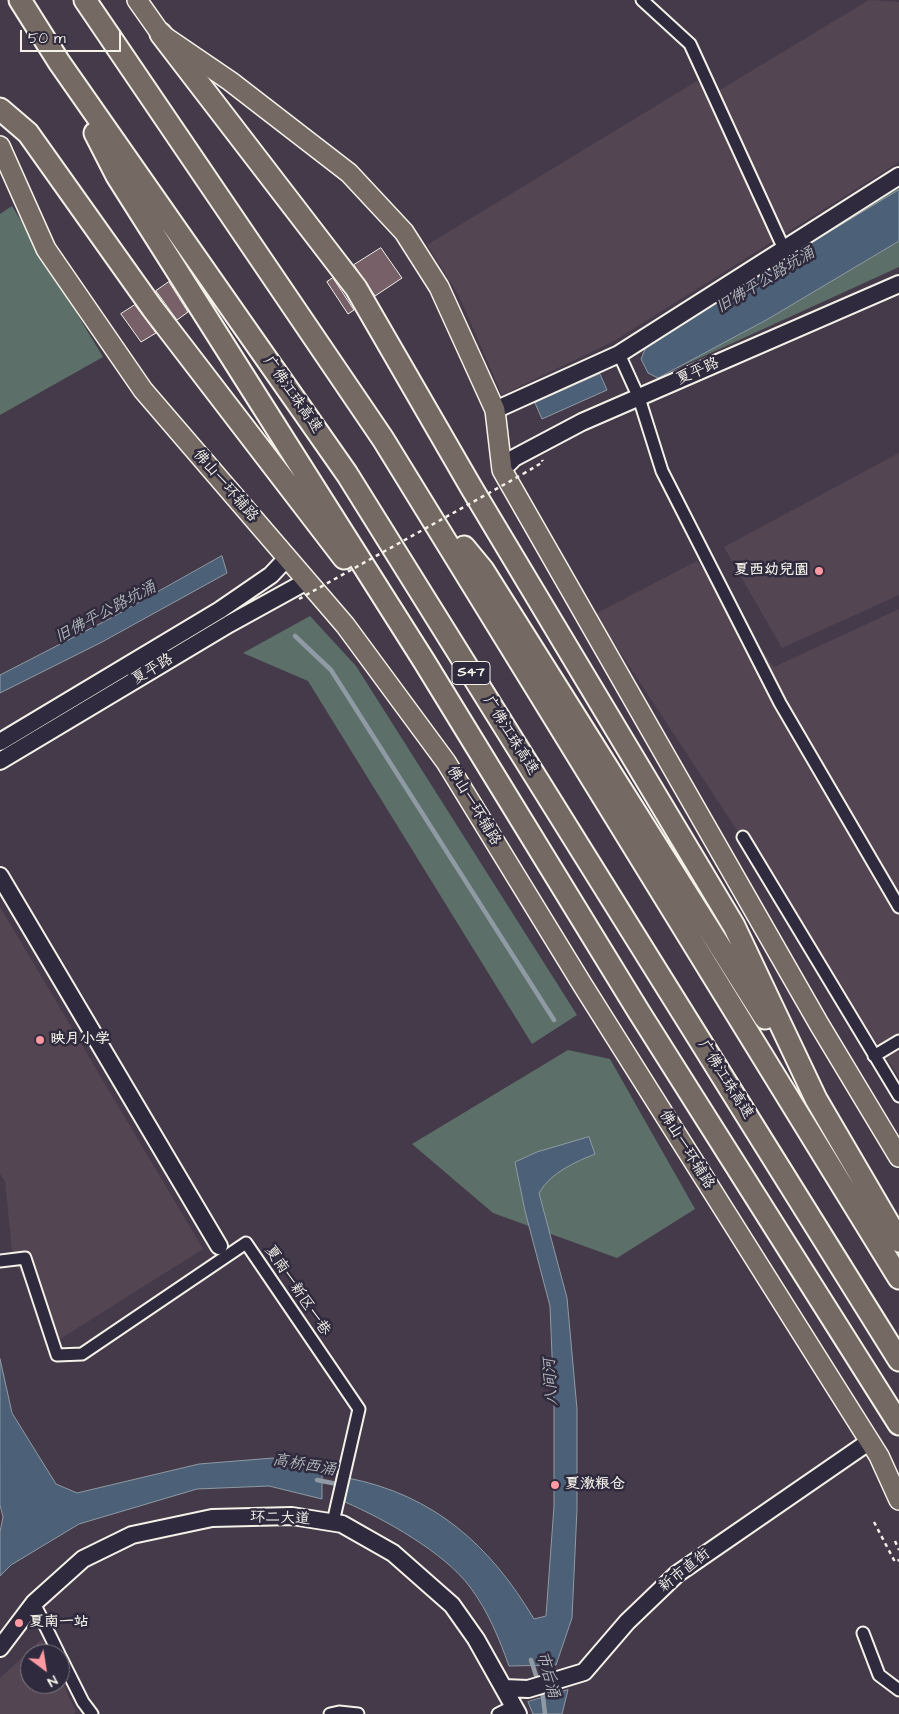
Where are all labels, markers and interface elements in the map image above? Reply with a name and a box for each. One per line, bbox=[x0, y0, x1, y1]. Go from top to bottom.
scale bar bbox=[22, 20, 124, 52]
text: 50 m bbox=[28, 28, 66, 49]
water label: 旧佛平公路坑涌 bbox=[713, 244, 819, 318]
street label: 广佛江珠高速 bbox=[259, 353, 325, 437]
street label: 夏平路 bbox=[674, 355, 722, 389]
street label: 佛山一环辅路 bbox=[189, 446, 261, 526]
place label: 夏西幼兒園 bbox=[734, 562, 809, 580]
marker: 夏西幼兒園 bbox=[813, 565, 825, 577]
water label: 旧佛平公路坑涌 bbox=[52, 578, 160, 648]
street label: 夏平路 bbox=[129, 651, 177, 689]
road number: S47 bbox=[452, 661, 490, 684]
street label: 广佛江珠高速 bbox=[479, 693, 541, 779]
street label: 佛山一环辅路 bbox=[442, 763, 504, 849]
place label: 映月小学 bbox=[50, 1031, 110, 1049]
marker: 映月小学 bbox=[34, 1034, 46, 1046]
street label: 广佛江珠高速 bbox=[694, 1037, 756, 1123]
street label: 佛山一环辅路 bbox=[655, 1107, 717, 1193]
street label: 夏南一新区一巷 bbox=[260, 1242, 334, 1340]
water label: 八间河 bbox=[541, 1357, 563, 1407]
water label: 高桥西涌 bbox=[271, 1451, 337, 1481]
place label: 夏漖粮仓 bbox=[565, 1476, 625, 1494]
marker: 夏漖粮仓 bbox=[549, 1479, 561, 1491]
street label: 环二大道 bbox=[250, 1509, 310, 1529]
street label: 新市直街 bbox=[656, 1545, 714, 1597]
place label: 夏南一站 bbox=[29, 1614, 89, 1632]
marker: 夏南一站 bbox=[13, 1617, 25, 1629]
north arrow bbox=[20, 1644, 70, 1694]
water label: 市后涌 bbox=[532, 1649, 562, 1701]
text: N bbox=[43, 1670, 61, 1692]

